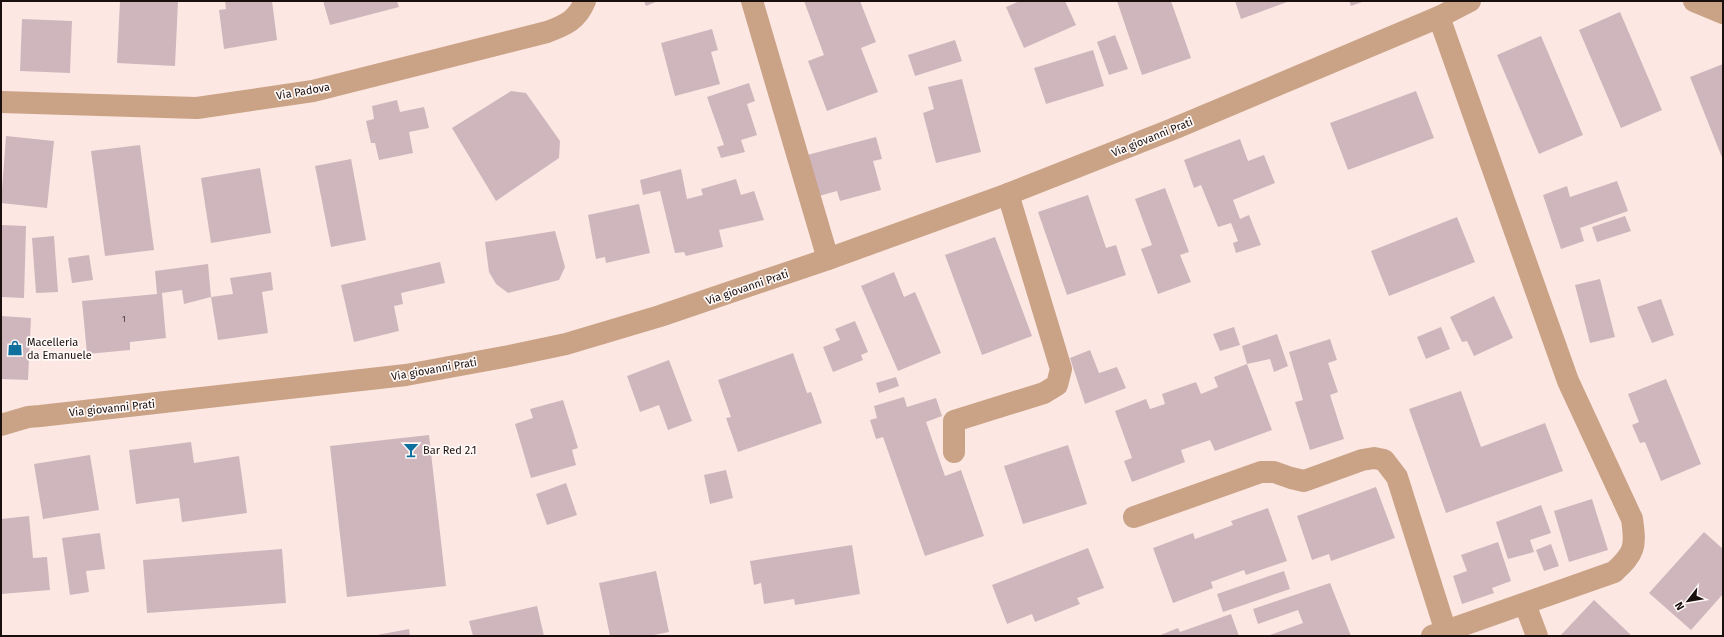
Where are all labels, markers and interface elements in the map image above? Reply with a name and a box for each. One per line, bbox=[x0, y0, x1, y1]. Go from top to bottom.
street label: Via Padova bbox=[275, 80, 331, 103]
street label: Via giovanni Prati bbox=[1110, 115, 1195, 160]
street label: Via giovanni Prati bbox=[704, 267, 790, 308]
house number: 1 bbox=[122, 314, 126, 324]
place label: Macelleria da Emanuele bbox=[27, 336, 92, 362]
shop icon: Macelleria da Emanuele bbox=[6, 339, 24, 357]
street label: Via giovanni Prati bbox=[390, 356, 478, 383]
street label: Via giovanni Prati bbox=[68, 398, 156, 419]
bar icon: Bar Red 2.1 bbox=[402, 441, 420, 459]
place label: Bar Red 2.1 bbox=[423, 444, 477, 457]
north arrow bbox=[1668, 581, 1708, 621]
text: N bbox=[1672, 599, 1687, 612]

